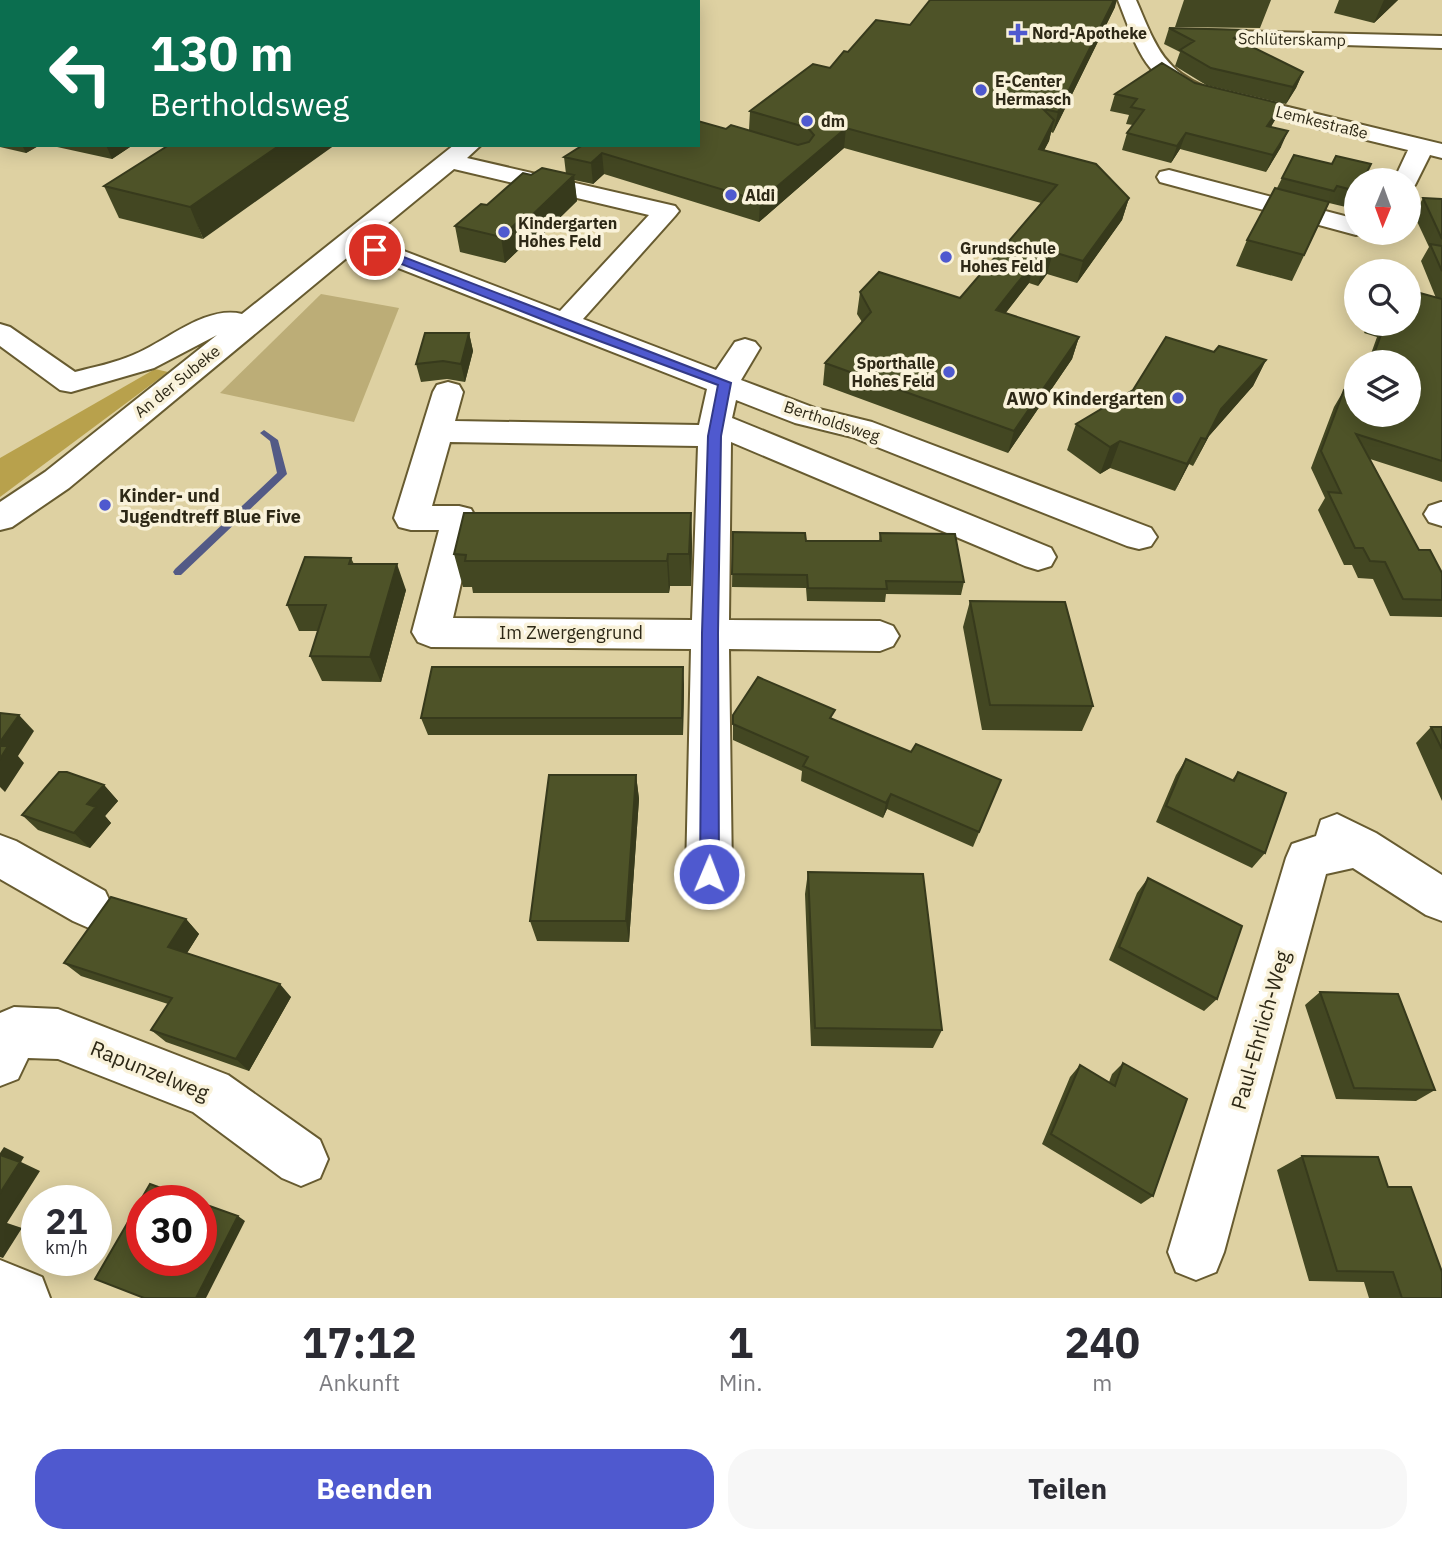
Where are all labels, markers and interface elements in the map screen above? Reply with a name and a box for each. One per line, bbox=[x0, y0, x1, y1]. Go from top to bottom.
text: 130 m bbox=[150, 21, 294, 84]
place label: Nord-Apotheke bbox=[1032, 23, 1147, 43]
marker: Nord-Apotheke bbox=[1010, 25, 1026, 41]
icon: left bbox=[35, 28, 126, 119]
street label: Schlüterskamp bbox=[1238, 28, 1346, 50]
place label: E-Center Hermasch bbox=[995, 71, 1071, 109]
marker: E-Center Hermasch bbox=[973, 82, 989, 98]
text: Bertholdsweg bbox=[150, 83, 349, 125]
street label: Lemkestraße bbox=[1274, 101, 1370, 143]
place label: dm bbox=[821, 111, 845, 131]
marker: dm bbox=[799, 113, 815, 129]
north arrow bbox=[1344, 168, 1421, 245]
map controls bbox=[1344, 168, 1421, 427]
place label: Aldi bbox=[745, 185, 775, 205]
marker: Aldi bbox=[723, 187, 739, 203]
place label: Kindergarten Hohes Feld bbox=[518, 213, 617, 251]
pin bbox=[345, 220, 405, 280]
marker: Kindergarten Hohes Feld bbox=[496, 224, 512, 240]
icon: arrive bbox=[356, 231, 394, 269]
place label: Grundschule Hohes Feld bbox=[960, 238, 1056, 276]
marker: Grundschule Hohes Feld bbox=[938, 249, 954, 265]
button: search bbox=[1344, 259, 1421, 336]
street label: An der Subeke bbox=[130, 340, 224, 422]
button: layers bbox=[1344, 350, 1421, 427]
place label: Sporthalle Hohes Feld bbox=[852, 353, 935, 391]
marker: Sporthalle Hohes Feld bbox=[941, 364, 957, 380]
place label: AWO Kindergarten bbox=[1006, 387, 1164, 410]
marker: AWO Kindergarten bbox=[1170, 390, 1186, 406]
street label: Bertholdsweg bbox=[782, 396, 883, 446]
place label: Kinder- und Jugendtreff Blue Five bbox=[119, 484, 301, 528]
marker: Kinder- und Jugendtreff Blue Five bbox=[97, 497, 113, 513]
street label: Im Zwergengrund bbox=[499, 621, 643, 644]
position arrow bbox=[672, 837, 746, 911]
street label: Paul-Ehrlich-Weg bbox=[1224, 947, 1296, 1113]
street label: Rapunzelweg bbox=[86, 1033, 214, 1107]
speed limit sign: 30 bbox=[126, 1185, 217, 1276]
text: 21 bbox=[45, 1198, 88, 1244]
text: km/h bbox=[45, 1236, 88, 1259]
text: 17:12 bbox=[302, 1315, 417, 1370]
text: 1 bbox=[728, 1315, 753, 1370]
text: 240 bbox=[1064, 1315, 1140, 1370]
text: Ankunft bbox=[319, 1367, 400, 1397]
text: Min. bbox=[719, 1367, 762, 1397]
text: m bbox=[1092, 1367, 1112, 1397]
button: Beenden bbox=[35, 1449, 714, 1529]
button: Teilen bbox=[728, 1449, 1407, 1529]

